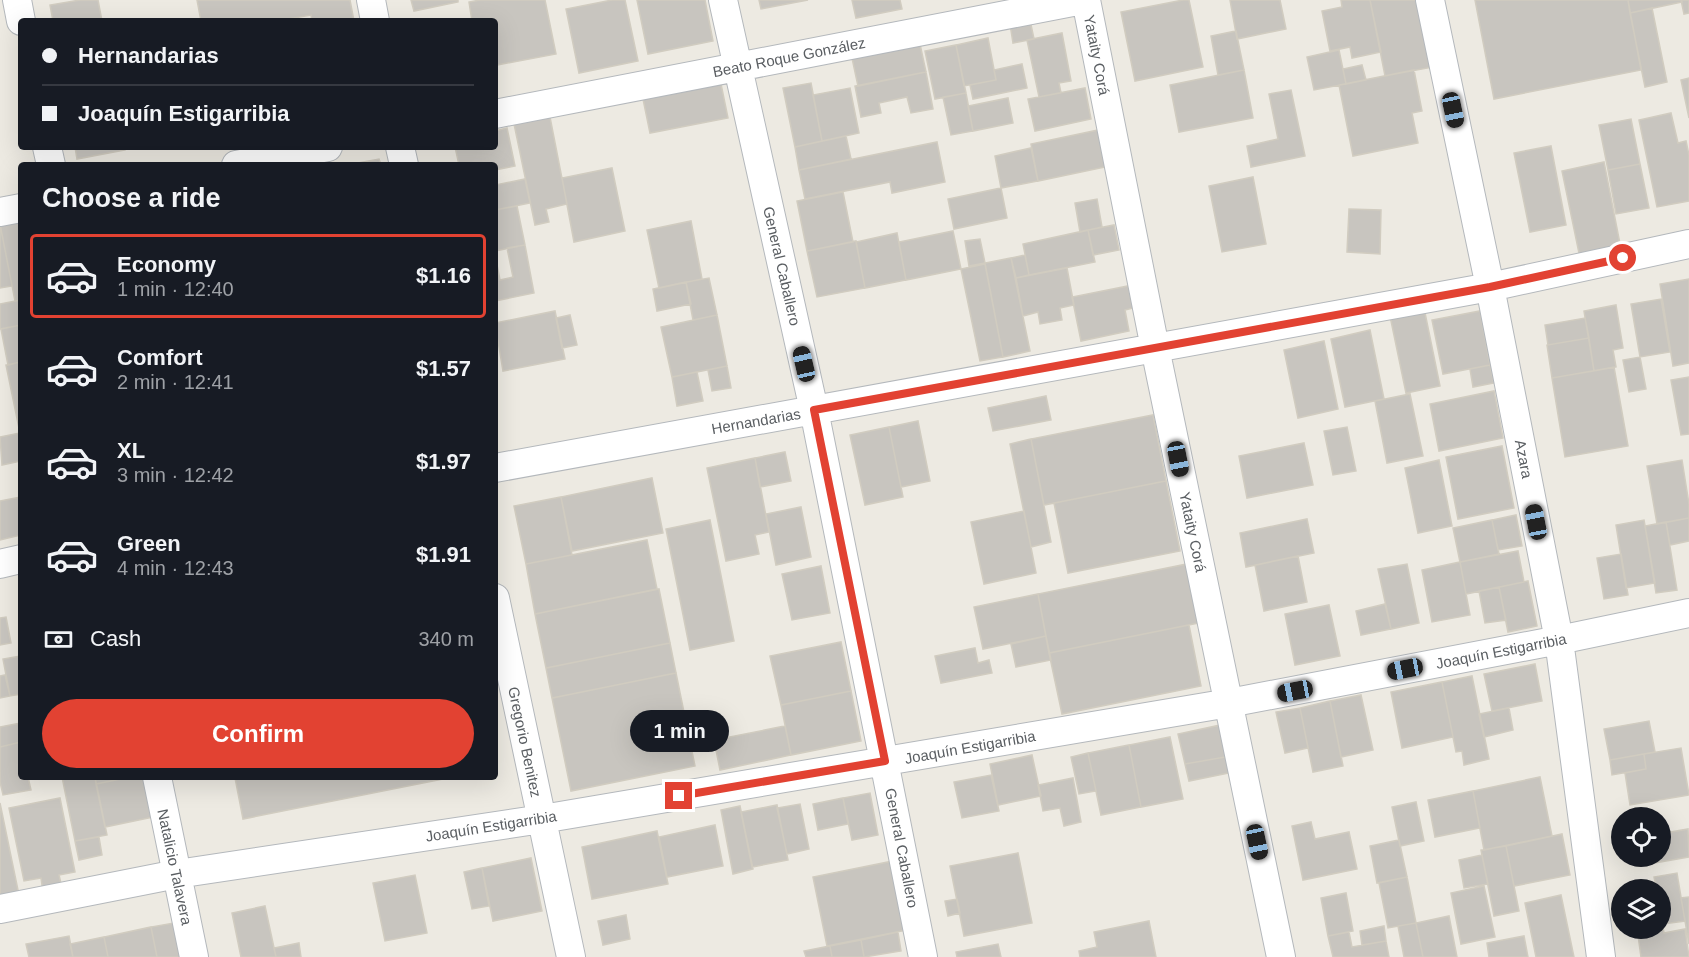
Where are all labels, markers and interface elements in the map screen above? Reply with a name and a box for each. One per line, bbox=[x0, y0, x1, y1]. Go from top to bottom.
street label: Yataity Corá bbox=[1081, 13, 1113, 97]
street label: Beato Roque González bbox=[711, 34, 867, 80]
text: Hernandarias bbox=[78, 43, 219, 68]
car bbox=[1440, 91, 1466, 129]
text: Joaquín Estigarribia bbox=[78, 101, 290, 126]
text: Choose a ride bbox=[42, 183, 221, 213]
street label: General Caballero bbox=[760, 205, 804, 327]
route start bbox=[1609, 244, 1636, 271]
icon: car bbox=[45, 249, 99, 303]
text: Economy bbox=[117, 252, 216, 277]
text: $1.16 bbox=[416, 263, 471, 288]
text: 1 min · 12:40 bbox=[117, 278, 234, 300]
icon: car bbox=[45, 342, 99, 396]
car bbox=[791, 344, 817, 384]
text: Comfort bbox=[117, 345, 203, 370]
text: $1.57 bbox=[416, 356, 471, 381]
text: 2 min · 12:41 bbox=[117, 371, 234, 393]
street label: Hernandarias bbox=[710, 405, 802, 437]
icon: car bbox=[45, 435, 99, 489]
text: XL bbox=[117, 438, 145, 463]
street label: Azara bbox=[1512, 438, 1536, 480]
car bbox=[1166, 440, 1190, 478]
text: $1.97 bbox=[416, 449, 471, 474]
text: 3 min · 12:42 bbox=[117, 464, 234, 486]
street label: Yataity Corá bbox=[1176, 490, 1210, 574]
car bbox=[1524, 503, 1548, 541]
icon: car bbox=[45, 528, 99, 582]
text: Green bbox=[117, 531, 181, 556]
text: $1.91 bbox=[416, 542, 471, 567]
text: 4 min · 12:43 bbox=[117, 557, 234, 579]
icon: cash bbox=[42, 623, 75, 656]
text: Cash bbox=[90, 626, 141, 651]
text: 340 m bbox=[418, 628, 474, 650]
street label: Joaquín Estigarribia bbox=[1434, 630, 1568, 672]
car bbox=[1386, 657, 1424, 681]
car bbox=[1276, 679, 1314, 703]
street label: Gregorio Benitez bbox=[505, 685, 545, 799]
button: Confirm bbox=[42, 699, 474, 768]
callout: 1 min bbox=[630, 709, 728, 751]
text: 1 min bbox=[653, 720, 706, 742]
street label: Joaquín Estigarribia bbox=[903, 727, 1037, 767]
route end bbox=[665, 782, 692, 809]
street label: General Caballero bbox=[882, 787, 922, 909]
street label: Natalicio Talavera bbox=[154, 807, 196, 927]
street label: Joaquín Estigarribia bbox=[424, 807, 558, 845]
map controls bbox=[1611, 807, 1671, 939]
button: locate bbox=[1611, 807, 1671, 867]
car bbox=[1244, 823, 1270, 861]
button: layers bbox=[1611, 879, 1671, 939]

